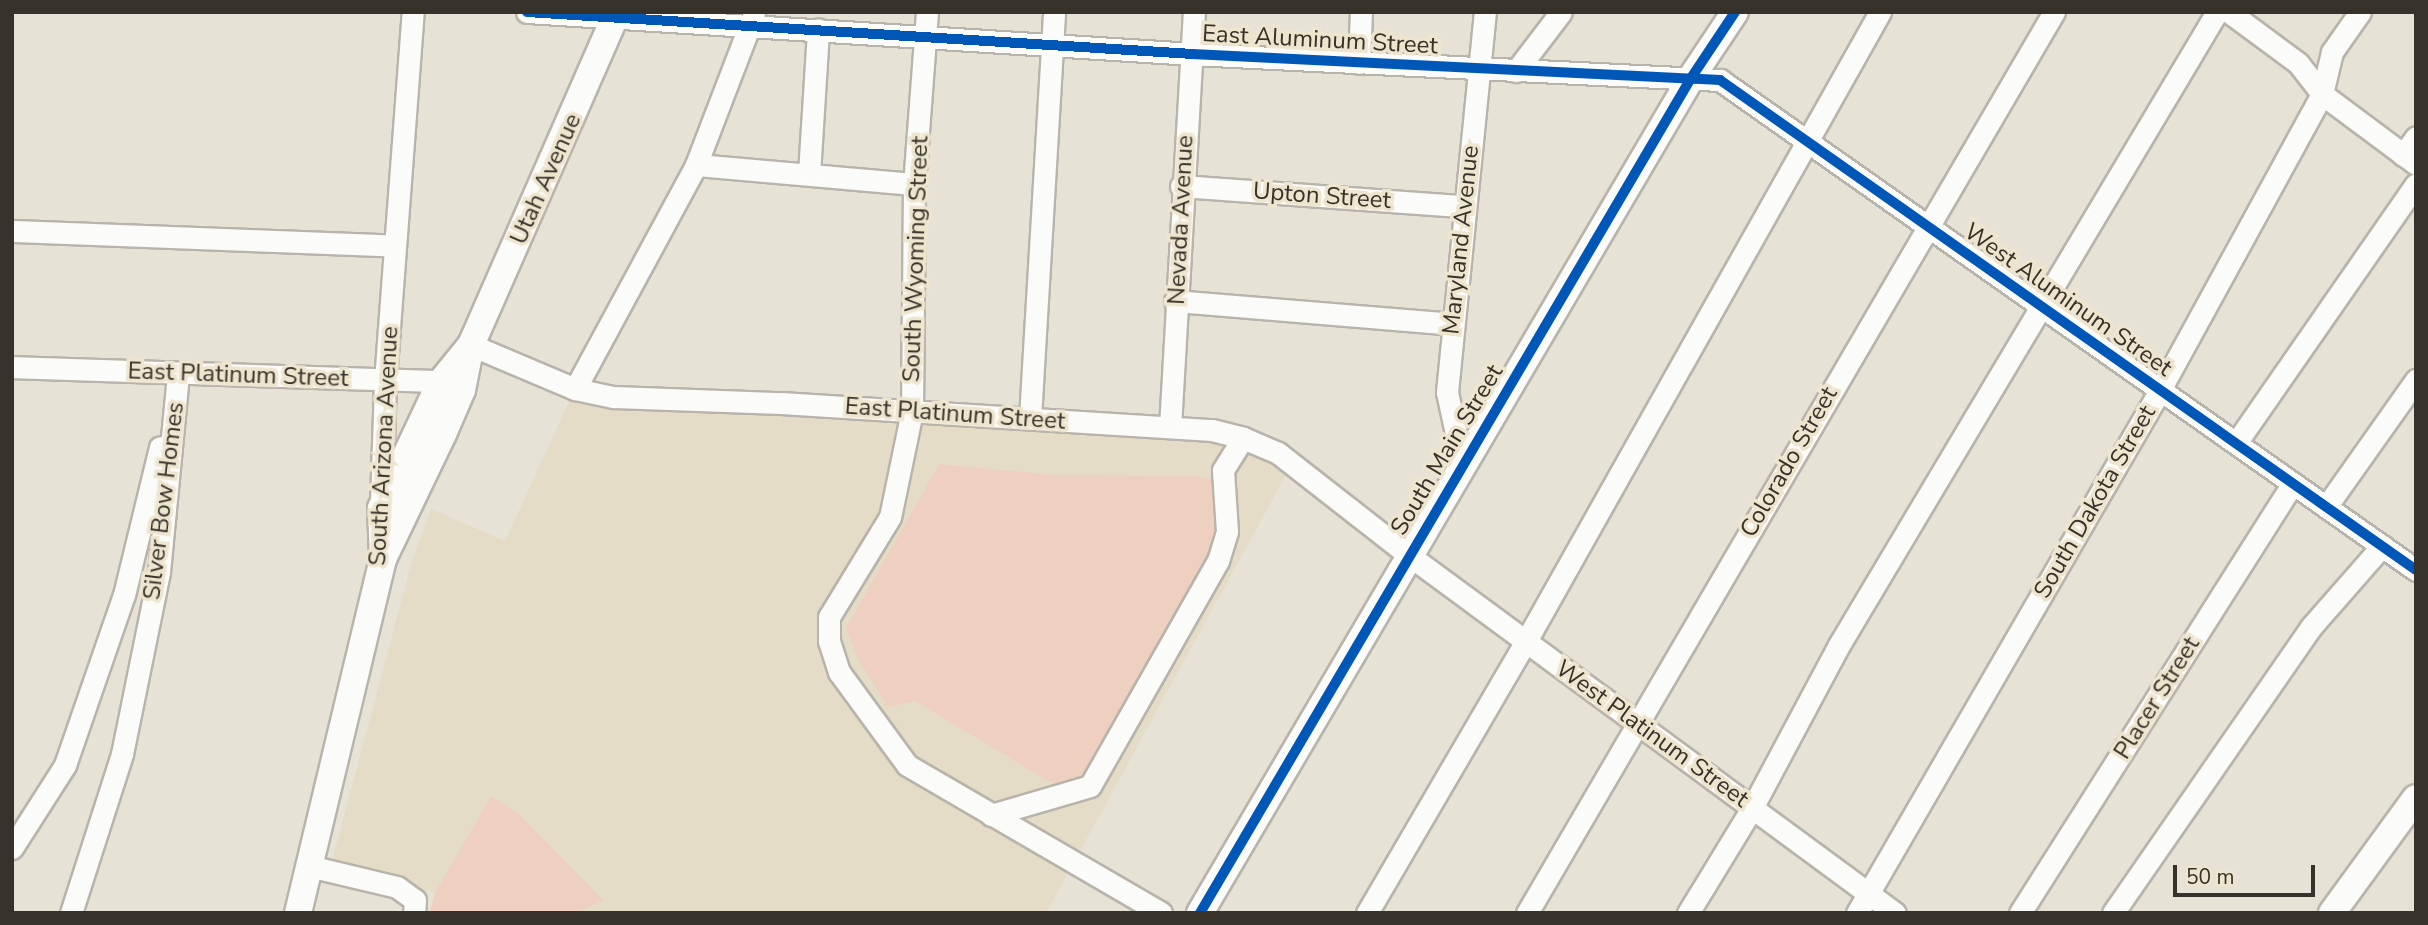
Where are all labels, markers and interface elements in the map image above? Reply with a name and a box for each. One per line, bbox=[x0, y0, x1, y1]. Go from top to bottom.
street label: East Aluminum Street bbox=[1201, 19, 1439, 61]
street label: Utah Avenue bbox=[504, 109, 588, 249]
street label: Nevada Avenue bbox=[1162, 134, 1200, 306]
street label: South Wyoming Street bbox=[897, 135, 935, 383]
street label: Maryland Avenue bbox=[1437, 144, 1485, 336]
street label: Upton Street bbox=[1252, 177, 1392, 215]
street label: West Aluminum Street bbox=[1958, 217, 2178, 383]
street label: South Arizona Avenue bbox=[363, 325, 405, 567]
street label: East Platinum Street bbox=[127, 357, 349, 393]
street label: South Main Street bbox=[1385, 359, 1509, 541]
street label: Colorado Street bbox=[1734, 382, 1844, 542]
street label: East Platinum Street bbox=[844, 392, 1066, 436]
street label: Silver Bow Homes bbox=[138, 400, 190, 602]
street label: South Dakota Street bbox=[2028, 400, 2162, 604]
street label: Placer Street bbox=[2108, 631, 2206, 765]
street label: West Platinum Street bbox=[1550, 654, 1754, 814]
scale bar bbox=[2176, 852, 2318, 896]
text: 50 m bbox=[2186, 863, 2235, 891]

